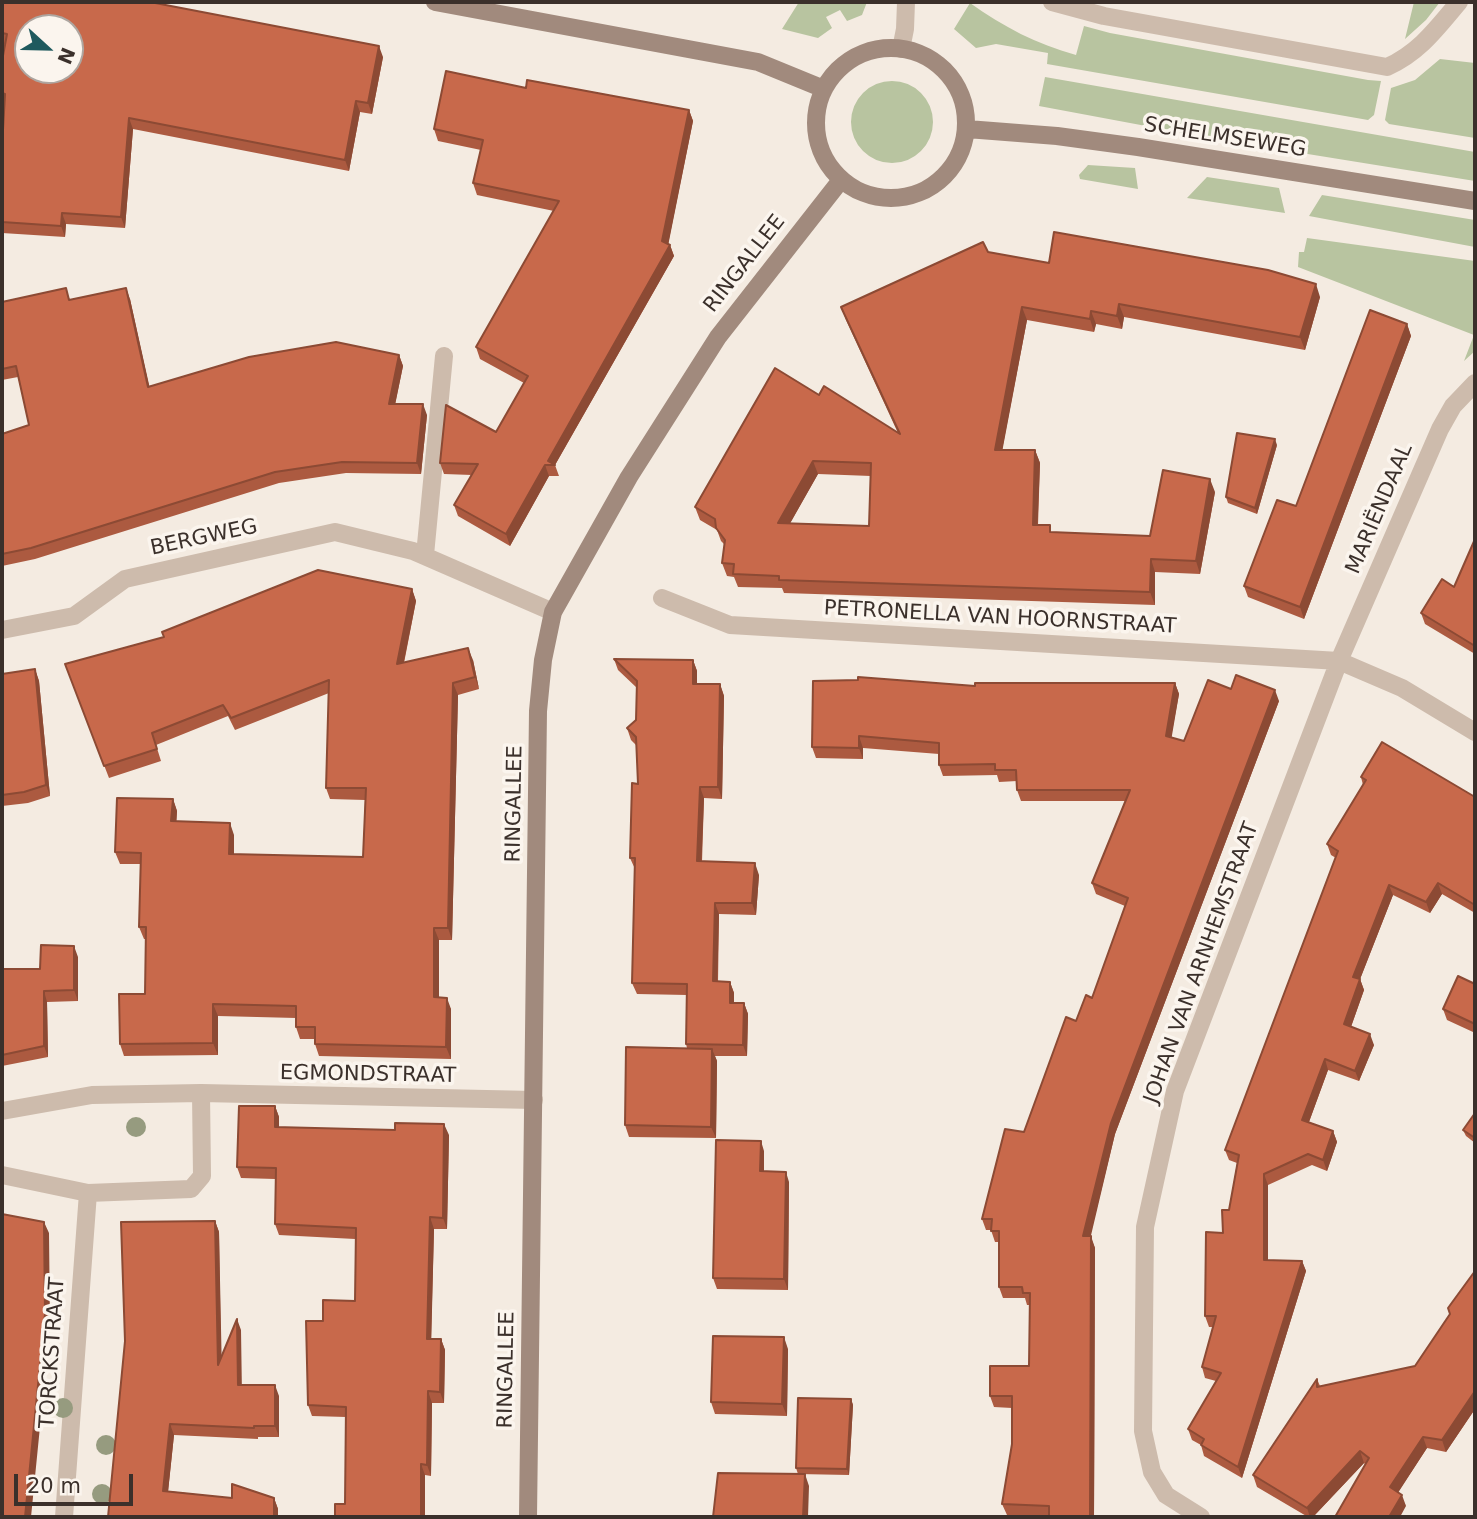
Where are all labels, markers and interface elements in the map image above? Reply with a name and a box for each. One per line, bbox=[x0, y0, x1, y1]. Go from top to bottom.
north arrow bbox=[14, 14, 84, 84]
text: N bbox=[53, 45, 80, 68]
street label: SCHELMSEWEG bbox=[1142, 113, 1308, 163]
street label: RINGALLEE bbox=[699, 210, 791, 318]
street label: MARIËNDAAL bbox=[1341, 440, 1419, 578]
street label: BERGWEG bbox=[148, 514, 260, 562]
street label: PETRONELLA VAN HOORNSTRAAT bbox=[823, 596, 1177, 640]
street label: RINGALLEE bbox=[501, 745, 529, 863]
street label: JOHAN VAN ARNHEMSTRAAT bbox=[1139, 819, 1265, 1107]
street label: EGMONDSTRAAT bbox=[280, 1061, 456, 1089]
street label: TORCKSTRAAT bbox=[35, 1276, 71, 1430]
street label: RINGALLEE bbox=[493, 1311, 521, 1429]
scale bar bbox=[18, 1460, 136, 1504]
text: 20 m bbox=[27, 1474, 81, 1498]

